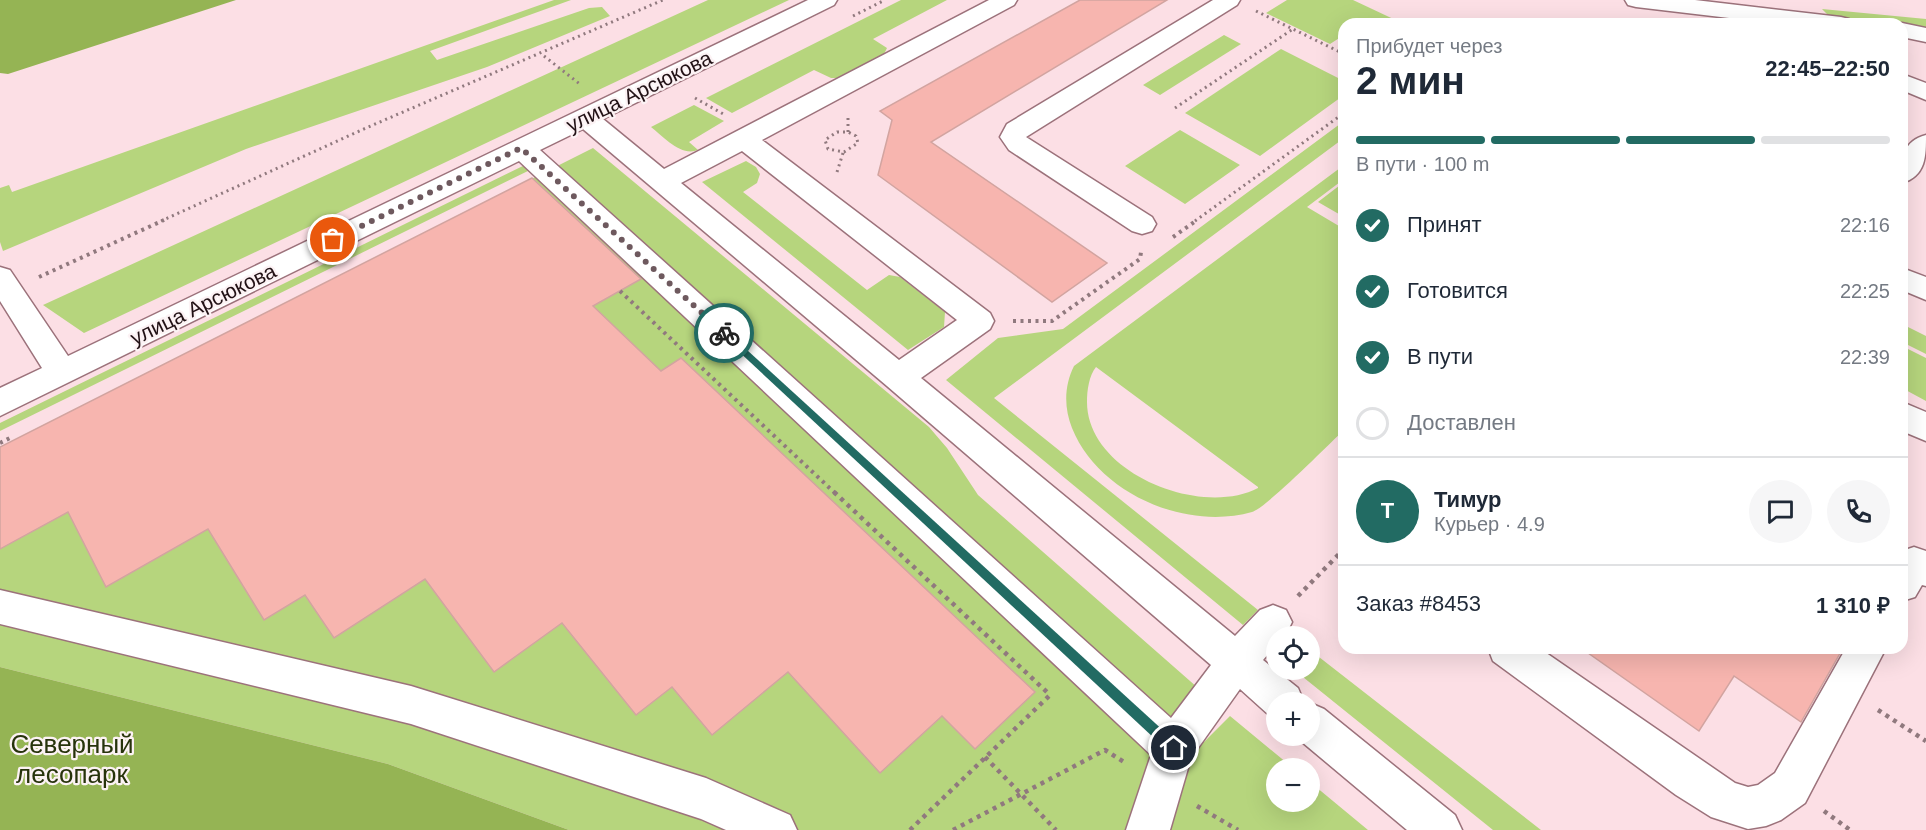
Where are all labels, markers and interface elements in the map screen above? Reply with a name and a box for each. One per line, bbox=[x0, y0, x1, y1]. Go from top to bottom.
text: Прибудет через bbox=[1356, 35, 1502, 57]
street label: улица Арсюкова bbox=[562, 46, 716, 136]
text: 22:45–22:50 bbox=[1765, 56, 1890, 81]
text: 2 мин bbox=[1356, 59, 1465, 102]
text: В пути · 100 m bbox=[1356, 153, 1489, 175]
icon: check bbox=[1356, 209, 1389, 242]
text: Принят bbox=[1407, 212, 1481, 237]
pin bbox=[307, 214, 358, 265]
text: 22:16 bbox=[1840, 214, 1890, 236]
icon: bag bbox=[316, 223, 349, 256]
street label: улица Арсюкова bbox=[126, 259, 280, 349]
icon: check bbox=[1356, 275, 1389, 308]
text: Готовится bbox=[1407, 278, 1508, 303]
text: 22:25 bbox=[1840, 280, 1890, 302]
courier bbox=[694, 303, 754, 363]
icon: bike bbox=[708, 317, 741, 350]
icon: check bbox=[1356, 341, 1389, 374]
text: В пути bbox=[1407, 344, 1473, 369]
text: 22:39 bbox=[1840, 346, 1890, 368]
text: Доставлен bbox=[1407, 410, 1516, 435]
button: chat bbox=[1749, 480, 1812, 543]
button: phone bbox=[1827, 480, 1890, 543]
text: Тимур bbox=[1434, 487, 1502, 512]
text: Т bbox=[1381, 498, 1394, 523]
text: Курьер · 4.9 bbox=[1434, 513, 1545, 535]
text: Заказ #8453 bbox=[1356, 591, 1481, 616]
text: 1 310 ₽ bbox=[1816, 593, 1890, 618]
map controls bbox=[1266, 626, 1320, 812]
button: locate bbox=[1266, 626, 1320, 680]
button: + bbox=[1266, 692, 1320, 746]
pin bbox=[1148, 722, 1199, 773]
park label: Северный лесопарк bbox=[10, 729, 134, 789]
icon: home bbox=[1157, 731, 1190, 764]
button: − bbox=[1266, 758, 1320, 812]

